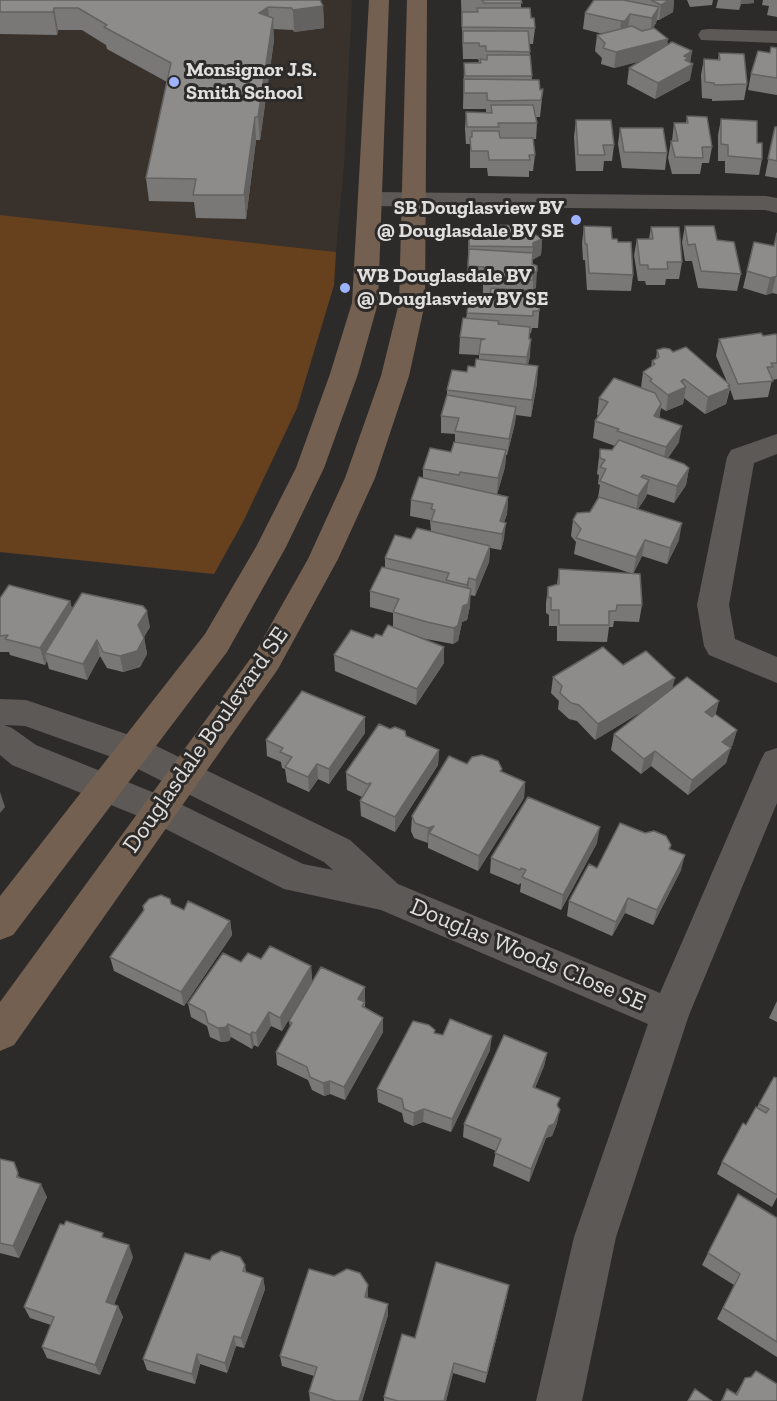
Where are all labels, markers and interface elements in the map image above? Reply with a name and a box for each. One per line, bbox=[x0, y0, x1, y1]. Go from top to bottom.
place label: Monsignor J.S. Smith School bbox=[186, 58, 317, 105]
marker: Monsignor J.S. Smith School bbox=[167, 75, 181, 89]
place label: SB Douglasview BV @ Douglasdale BV SE bbox=[377, 196, 564, 243]
marker: SB Douglasview BV @ Douglasdale BV SE bbox=[569, 213, 583, 227]
place label: WB Douglasdale BV @ Douglasview BV SE bbox=[357, 264, 548, 311]
marker: WB Douglasdale BV @ Douglasview BV SE bbox=[338, 281, 352, 295]
street label: Douglasdale Boulevard SE bbox=[117, 622, 295, 858]
street label: Douglas Woods Close SE bbox=[406, 892, 650, 1018]

